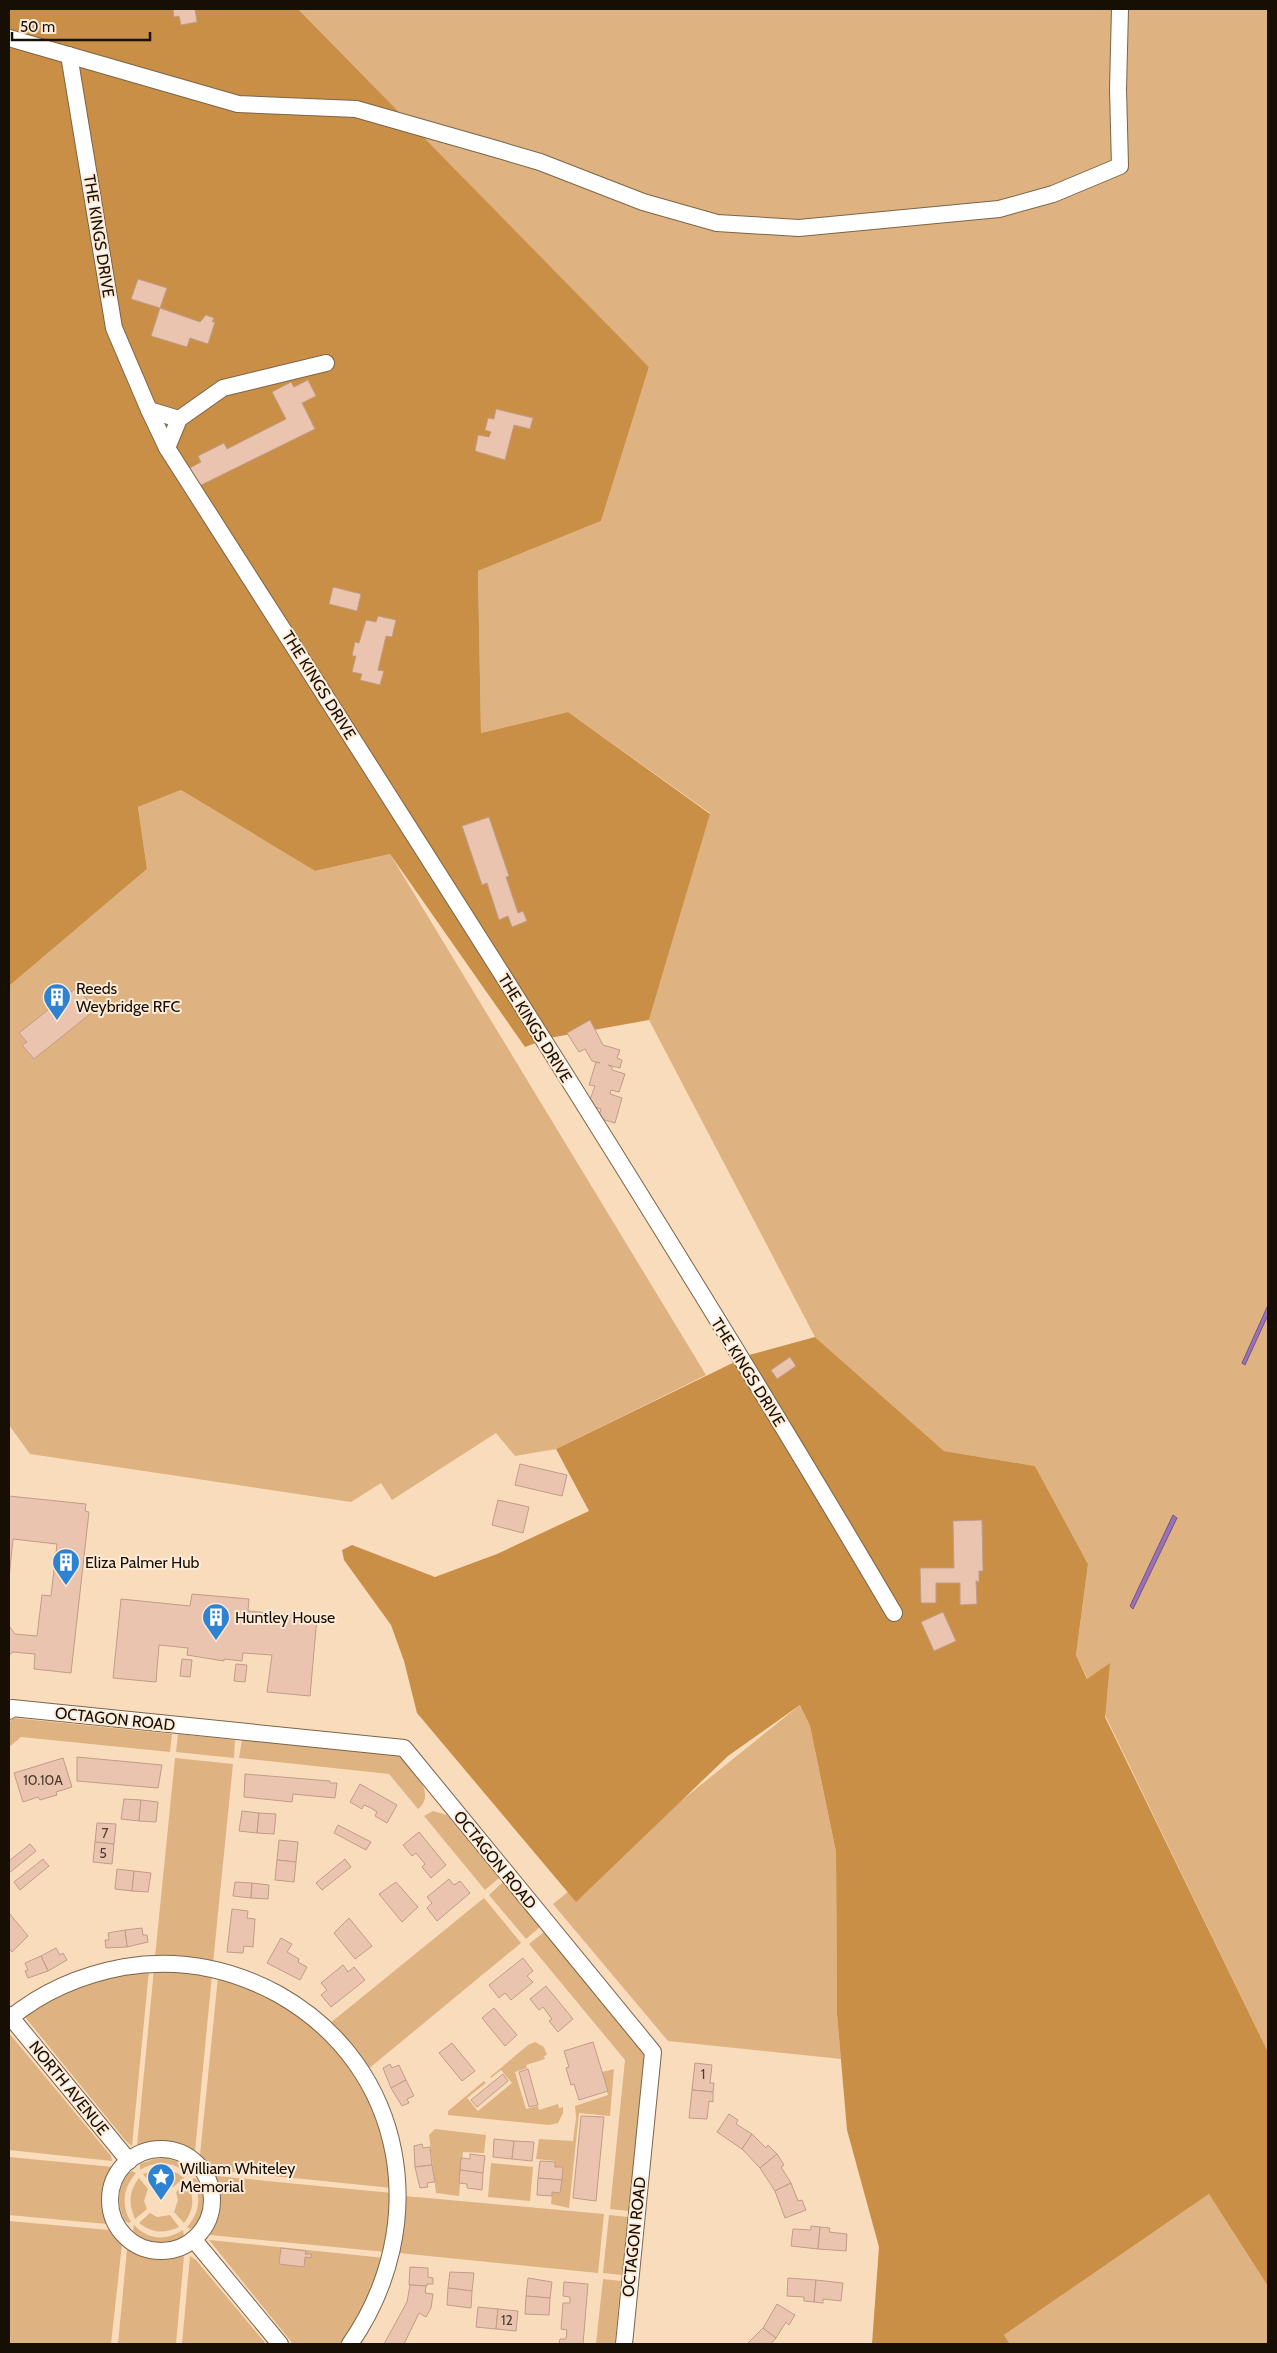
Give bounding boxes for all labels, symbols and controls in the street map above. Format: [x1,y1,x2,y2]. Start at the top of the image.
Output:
scale bar [12,10,150,42]
text: 50 m [20,18,55,36]
street label: THE KINGS DRIVE [80,173,118,299]
street label: THE KINGS DRIVE [278,627,360,743]
street label: THE KINGS DRIVE [494,970,576,1086]
place label: Reeds Weybridge RFC [76,979,181,1016]
building icon: Reeds Weybridge RFC [42,982,72,1021]
street label: THE KINGS DRIVE [707,1314,789,1430]
building icon: Eliza Palmer Hub [51,1547,81,1586]
place label: Eliza Palmer Hub [85,1553,200,1572]
building icon: Huntley House [201,1602,231,1641]
place label: Huntley House [235,1608,335,1627]
street label: OCTAGON ROAD [54,1703,176,1735]
house number: 10.10A [23,1771,63,1789]
street label: OCTAGON ROAD [450,1807,540,1913]
house number: 7 [101,1824,109,1842]
house number: 5 [99,1844,107,1862]
street label: NORTH AVENUE [25,2037,113,2139]
house number: 1 [701,2065,705,2083]
place label: William Whiteley Memorial [180,2159,295,2196]
place icon: William Whiteley Memorial [146,2162,176,2201]
street label: OCTAGON ROAD [618,2176,650,2298]
house number: 12 [501,2311,513,2329]

